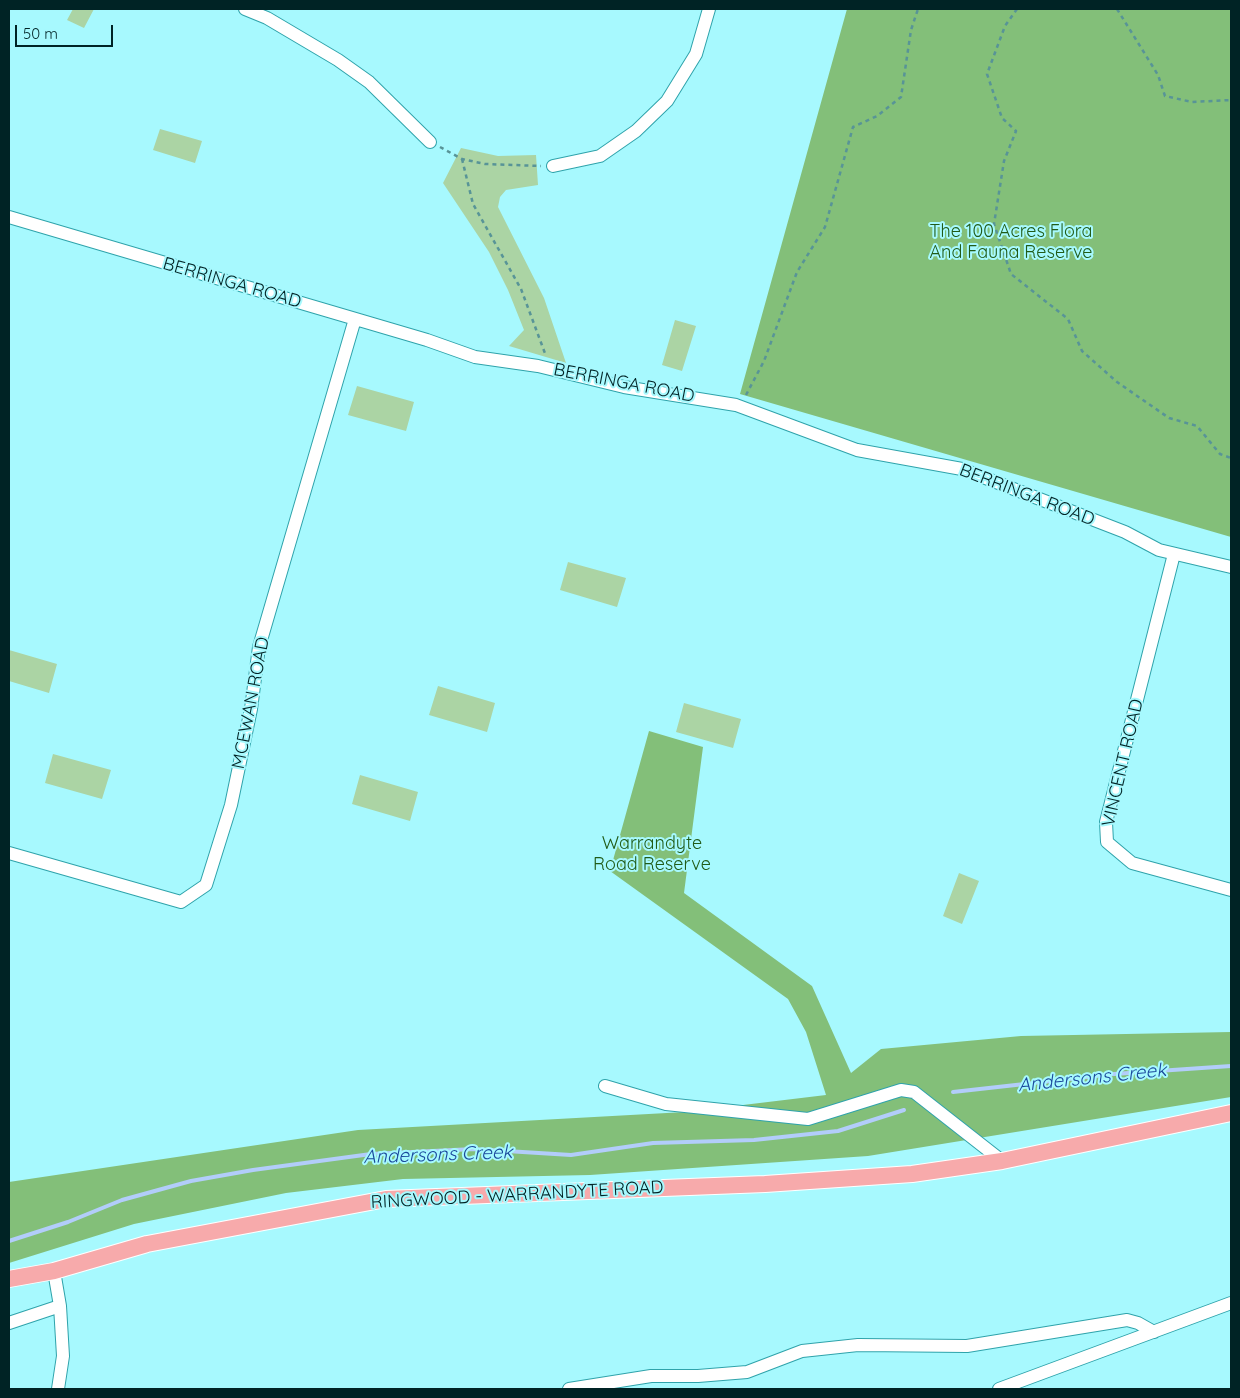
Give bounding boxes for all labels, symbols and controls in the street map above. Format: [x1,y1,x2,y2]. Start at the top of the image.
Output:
scale bar [18,15,115,47]
text: 50 m [23,24,58,43]
park label: The 100 Acres Flora And Fauna Reserve [929,221,1093,264]
street label: BERRINGA ROAD [160,253,304,313]
street label: BERRINGA ROAD [552,359,696,407]
street label: BERRINGA ROAD [956,459,1098,531]
street label: MCEWAN ROAD [228,635,274,771]
street label: VINCENT ROAD [1098,697,1148,829]
park label: Warrandyte Road Reserve [593,833,711,876]
water label: Andersons Creek [1017,1059,1167,1097]
water label: Andersons Creek [363,1141,513,1169]
street label: RINGWOOD - WARRANDYTE ROAD [370,1177,664,1213]

